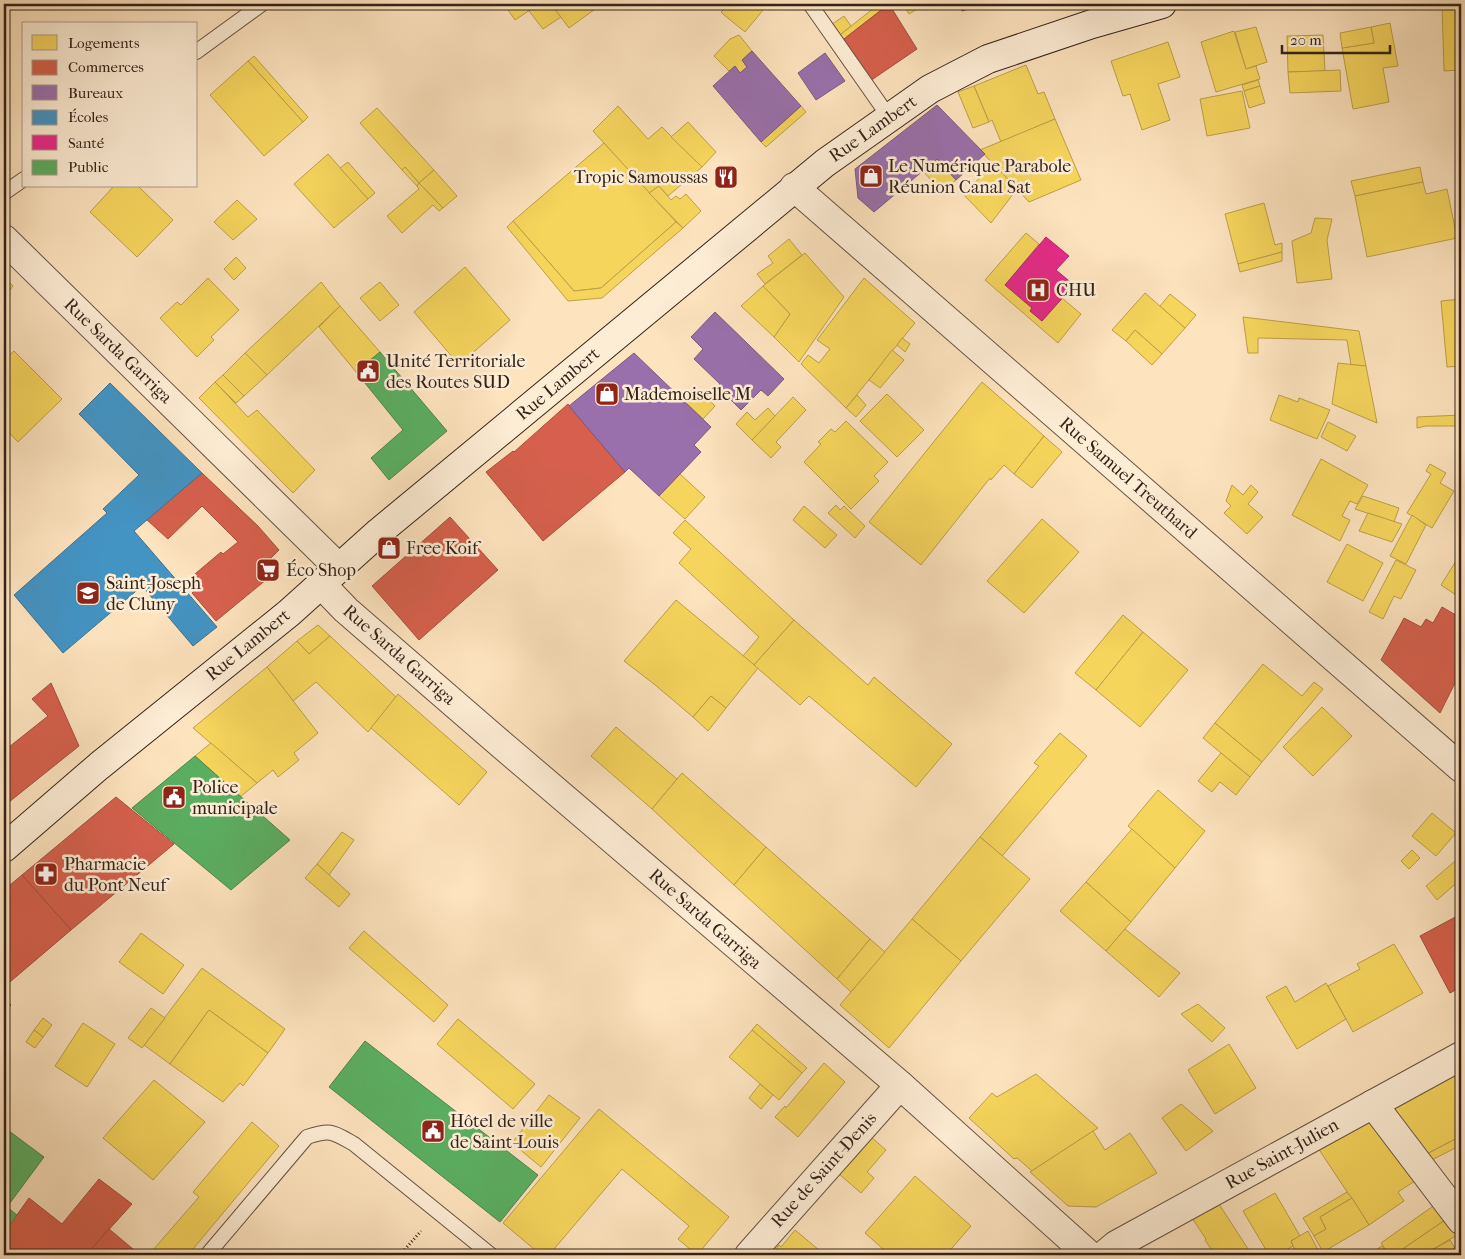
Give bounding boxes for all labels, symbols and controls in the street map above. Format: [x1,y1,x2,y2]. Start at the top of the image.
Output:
legend [22,22,198,188]
scale bar [1282,22,1390,54]
text: 20 m [1290,31,1322,49]
text: Logements [68,34,140,52]
text: Commerces [68,58,144,76]
text: Bureaux [68,84,123,102]
street label: Rue Lambert [825,91,921,167]
text: Écoles [68,108,109,126]
text: Santé [68,134,105,152]
place label: Le Numérique Parabole Réunion Canal Sat [888,156,1071,198]
text: Public [68,158,109,176]
shop icon: Le Numérique Parabole Réunion Canal Sat [858,163,884,189]
restaurant icon: Tropic Samoussas [713,164,739,190]
place label: Tropic Samoussas [574,167,708,188]
hospital icon: CHU [1025,277,1051,303]
place label: CHU [1056,280,1096,301]
street label: Rue Sarda Garriga [60,294,177,408]
street label: Rue Lambert [512,343,604,425]
place label: Unité Territoriale des Routes SUD [386,351,525,393]
public building icon: Unité Territoriale des Routes SUD [355,358,381,384]
shop icon: Mademoiselle M [594,381,620,407]
place label: Mademoiselle M [624,384,751,405]
street label: Rue Samuel Treuthard [1055,413,1201,544]
shop icon: Free Koif [376,535,402,561]
place label: Free Koif [406,538,482,559]
supermarket icon: Éco Shop [255,557,281,583]
place label: Éco Shop [286,559,356,581]
place label: Saint-Joseph de Cluny [106,573,201,615]
school or university icon: Saint-Joseph de Cluny [75,580,101,606]
street label: Rue Sarda Garriga [338,600,460,710]
street label: Rue Lambert [202,604,295,685]
place label: Police municipale [192,777,278,819]
public building icon: Police municipale [161,784,187,810]
place label: Pharmacie du Pont Neuf [64,854,170,896]
pharmacy icon: Pharmacie du Pont Neuf [33,861,59,887]
street label: Rue Sarda Garriga [644,864,766,974]
street label: Rue de Saint-Denis [767,1108,881,1232]
place label: Hôtel de ville de Saint-Louis [450,1111,559,1153]
street label: Rue Saint-Julien [1222,1114,1343,1194]
public building icon: Hôtel de ville de Saint-Louis [420,1118,446,1144]

